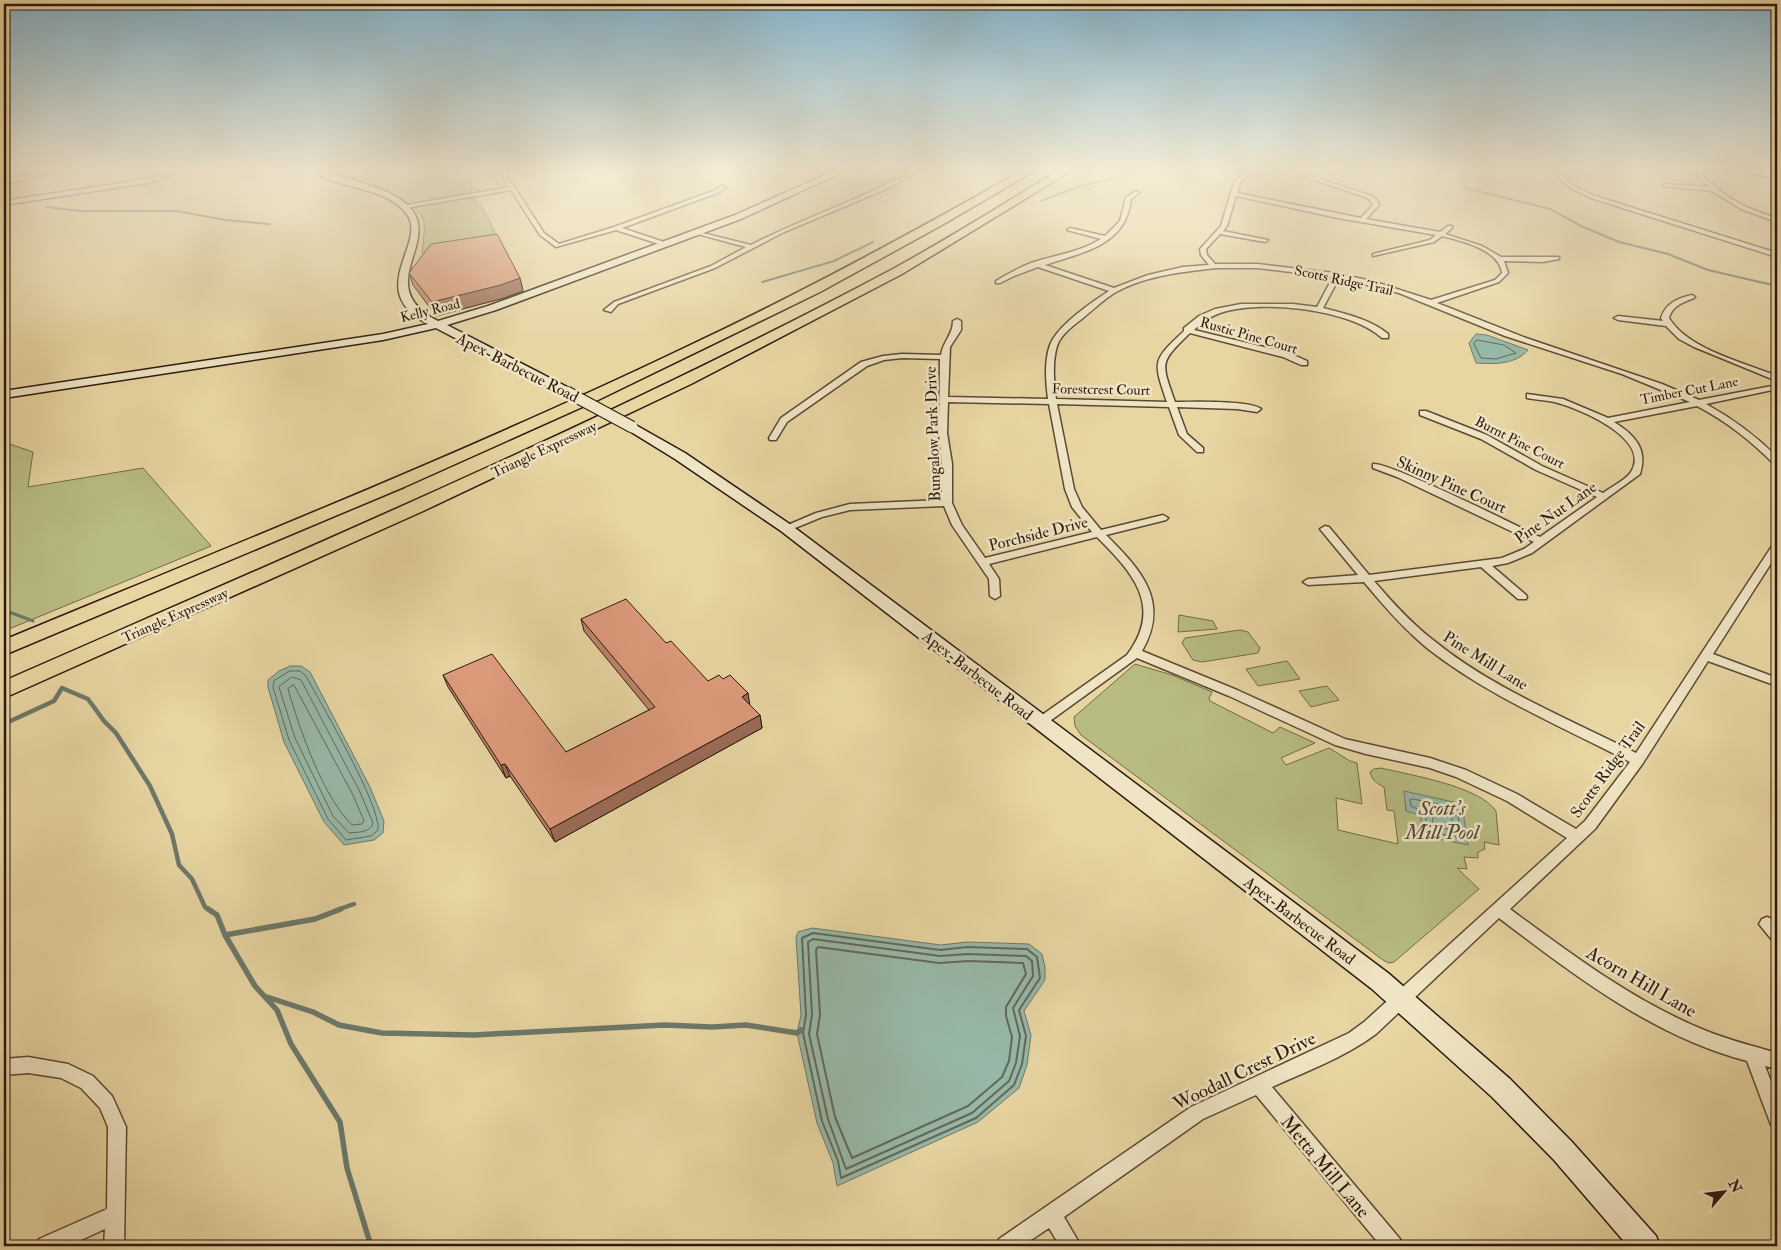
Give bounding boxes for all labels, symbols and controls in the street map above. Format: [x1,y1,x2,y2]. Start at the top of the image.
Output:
street label: Scotts Ridge Trail [1293,262,1395,299]
street label: Kelly Road [398,295,462,327]
street label: Rustic Pine Court [1198,313,1300,358]
street label: Apex-Barbecue Road [452,328,582,408]
street label: Bungalow Park Drive [921,366,945,502]
street label: Timber Cut Lane [1639,373,1740,408]
street label: Forestcrest Court [1052,380,1151,399]
street label: Burnt Pine Court [1472,413,1568,473]
street label: Triangle Expressway [489,417,601,482]
street label: Skinny Pine Court [1394,452,1510,518]
street label: Pine Nut Lane [1511,477,1601,548]
street label: Porchside Drive [987,512,1090,556]
street label: Triangle Expressway [120,584,232,647]
street label: Apex-Barbecue Road [917,626,1037,726]
street label: Pine Mill Lane [1439,627,1532,695]
street label: Scotts Ridge Trail [1566,717,1650,822]
water label: Scott's Mill Pool [1403,795,1481,846]
street label: Apex-Barbecue Road [1238,872,1359,970]
street label: Acorn Hill Lane [1581,940,1701,1023]
street label: Woodall Crest Drive [1168,1026,1320,1116]
street label: Metta Mill Lane [1275,1110,1375,1223]
north arrow [1698,1168,1748,1218]
text: N [1724,1176,1746,1196]

